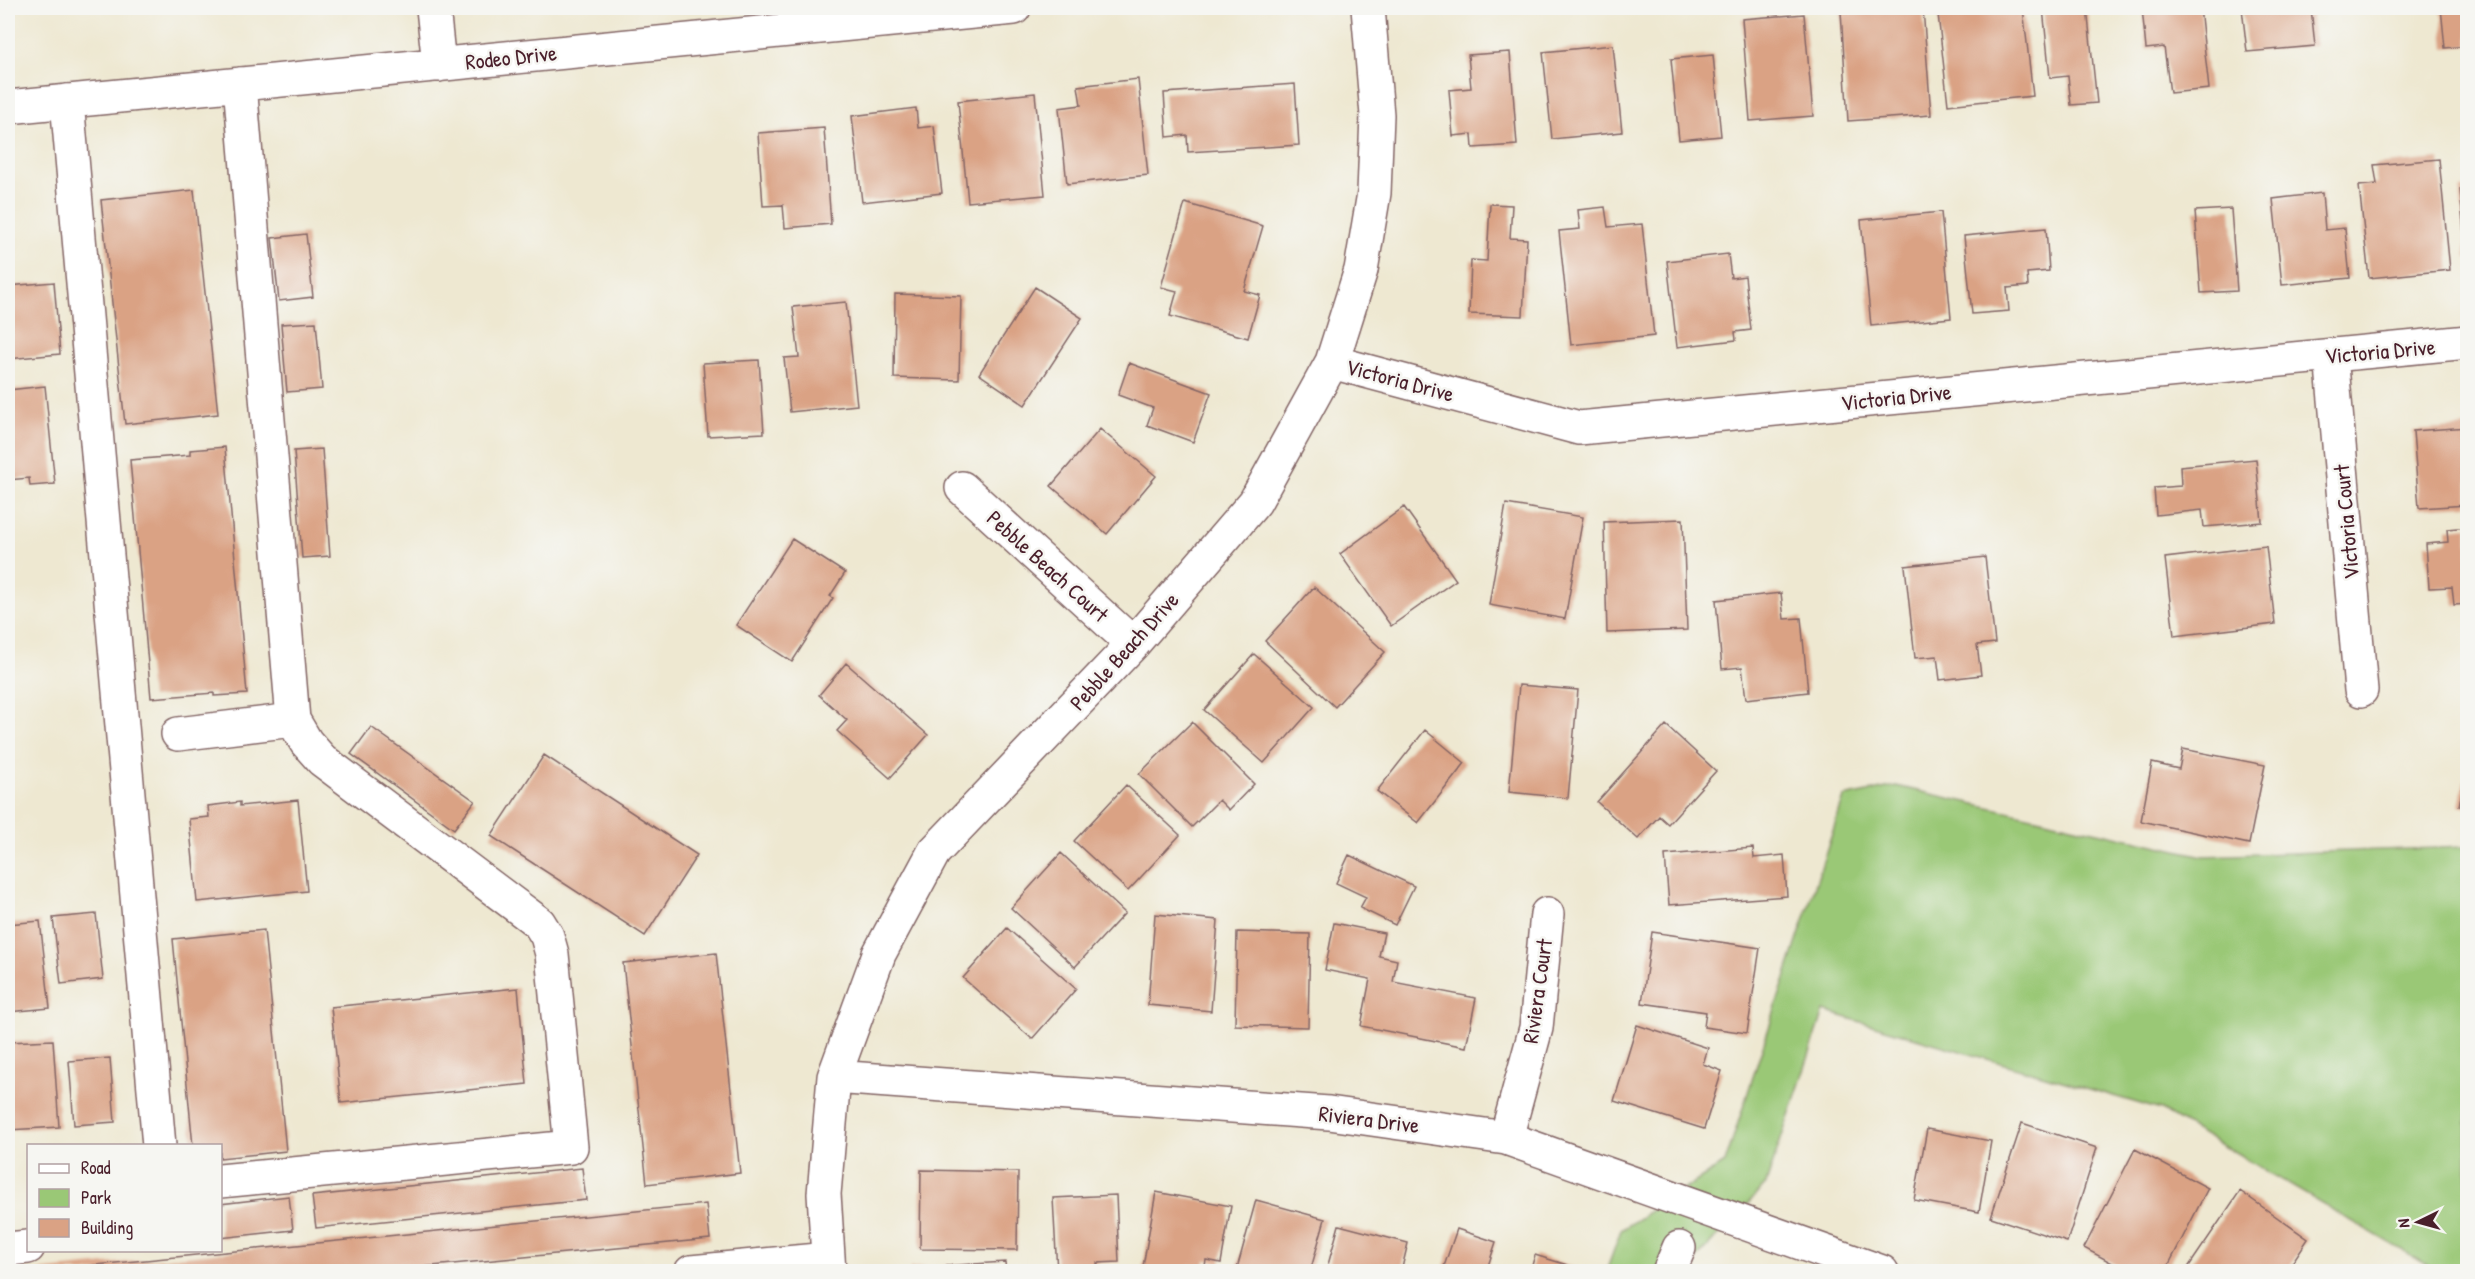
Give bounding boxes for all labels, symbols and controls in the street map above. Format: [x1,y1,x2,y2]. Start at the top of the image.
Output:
street label: Rodeo Drive [464,37,558,77]
street label: Victoria Drive [2324,331,2437,371]
street label: Victoria Drive [1343,351,1458,409]
street label: Victoria Drive [1839,376,1953,418]
street label: Victoria Court [2326,463,2366,581]
street label: Pebble Beach Court [981,503,1116,629]
street label: Pebble Beach Drive [1063,585,1185,717]
street label: Riviera Court [1515,936,1559,1045]
street label: Riviera Drive [1317,1098,1421,1140]
legend [27,1144,222,1252]
text: Road [81,1155,111,1180]
text: Park [81,1185,112,1210]
north arrow [2388,1192,2448,1252]
text: Building [81,1215,133,1240]
text: N [2392,1218,2414,1229]

